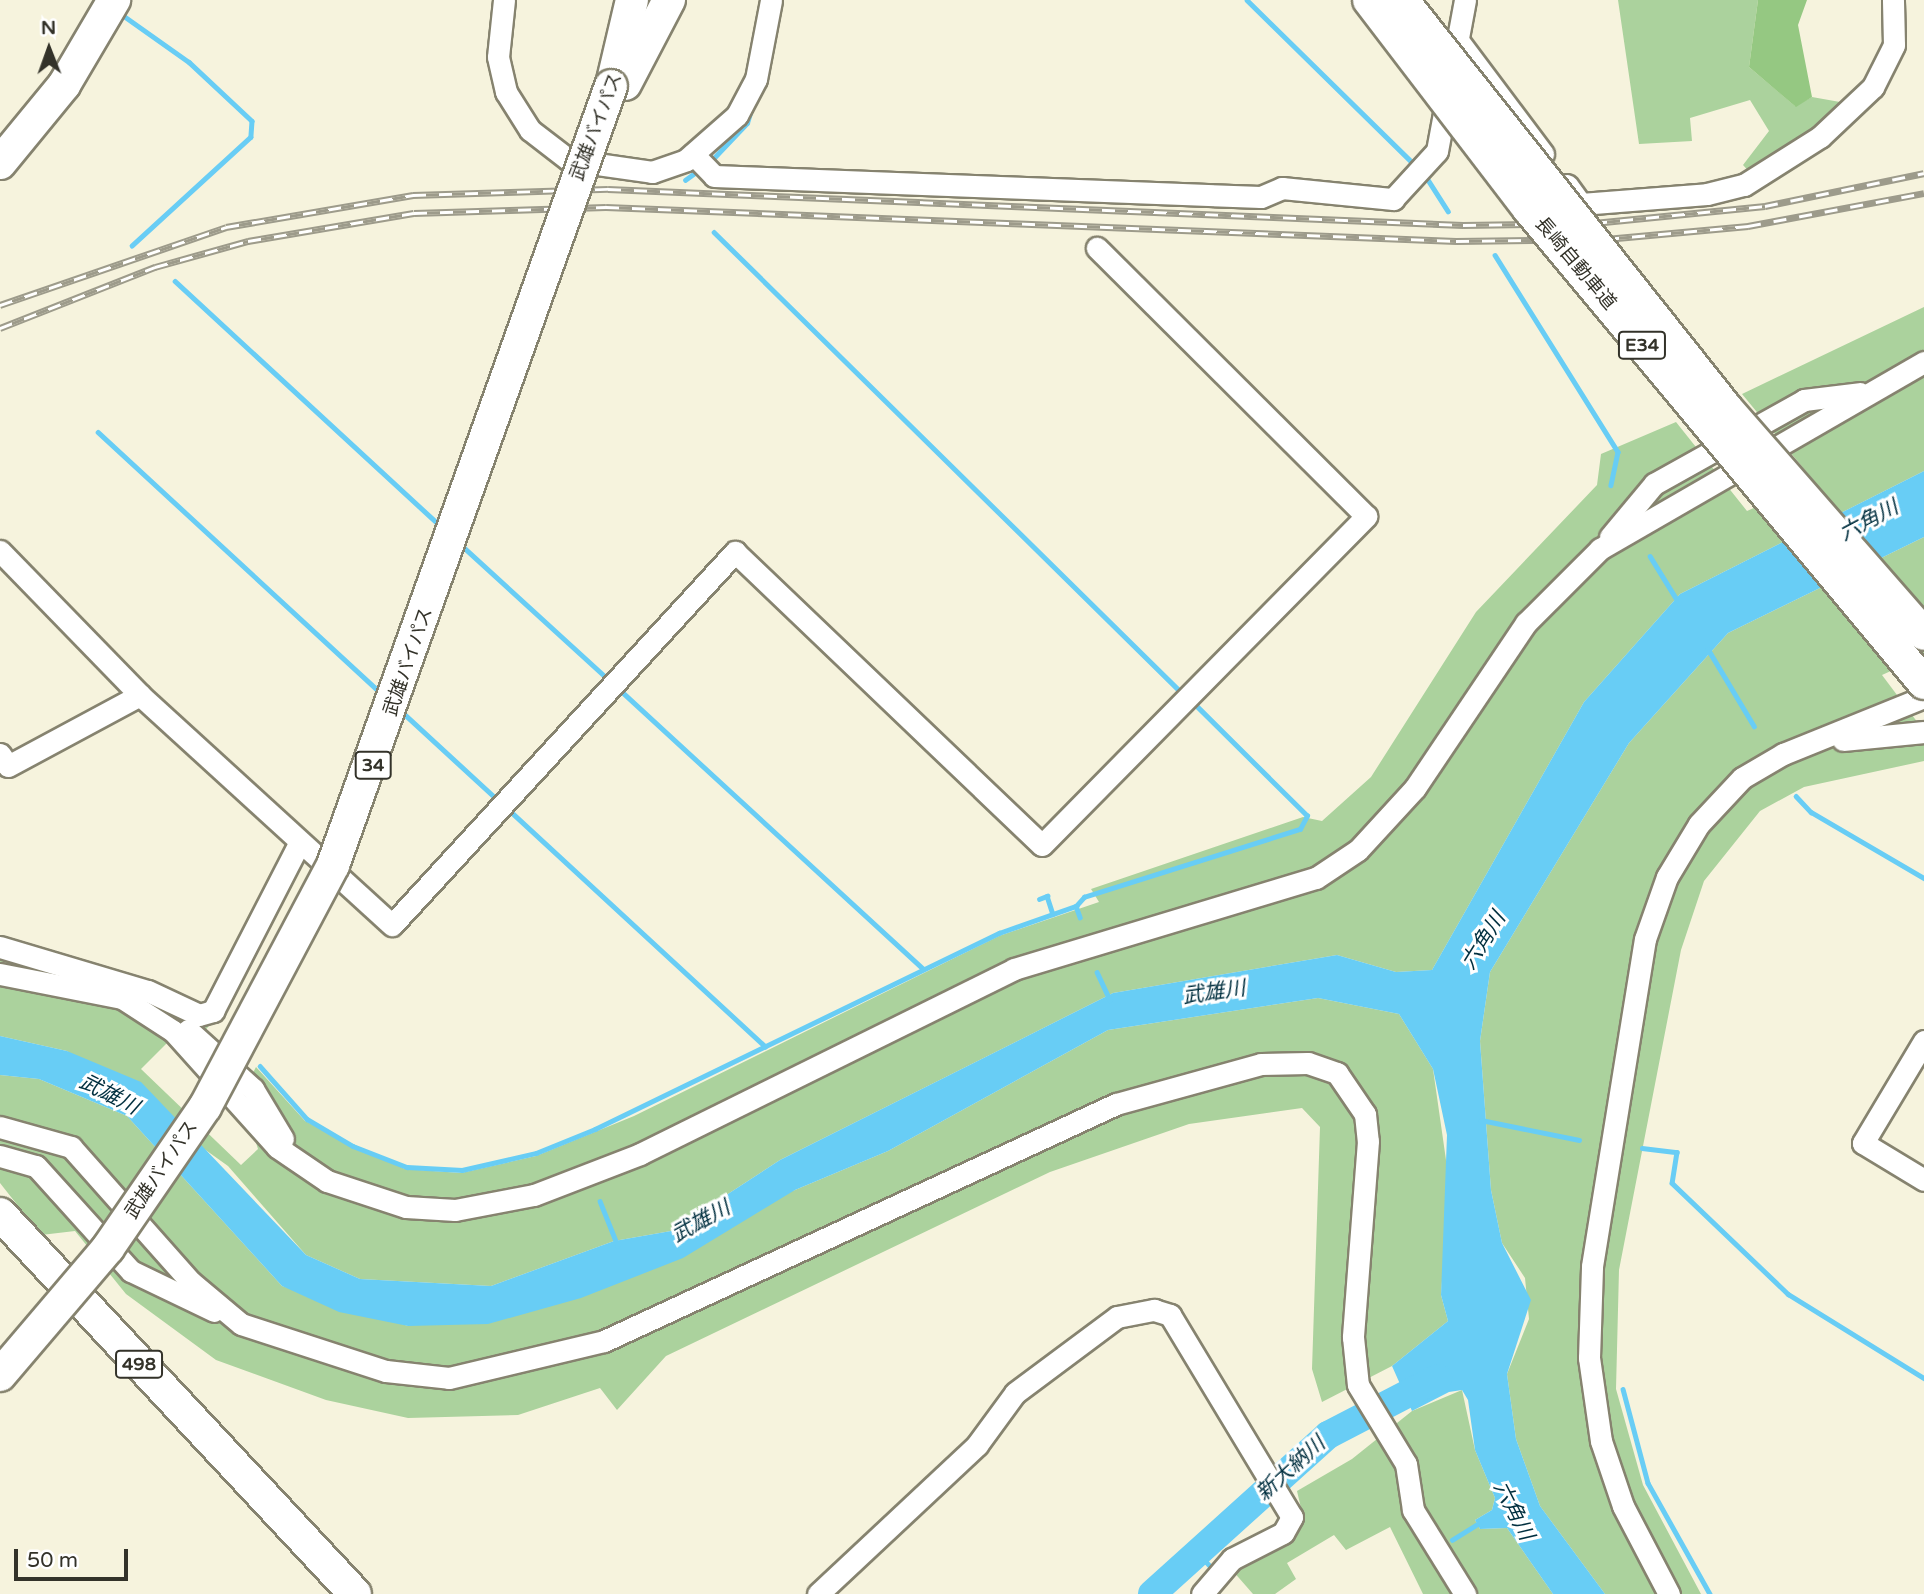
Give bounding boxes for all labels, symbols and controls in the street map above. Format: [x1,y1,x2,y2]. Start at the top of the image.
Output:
north arrow [14,14,84,84]
text: N [41,17,56,39]
street label: 武雄バイパス [566,70,628,184]
street label: 長崎自動車道 [1530,213,1620,315]
road number: E34 [1618,330,1666,360]
water label: 六角川 [1835,495,1903,547]
street label: 武雄バイパス [380,604,438,720]
road number: 34 [354,750,392,780]
water label: 六角川 [1457,908,1511,974]
water label: 武雄川 [1181,976,1247,1010]
water label: 武雄川 [75,1069,143,1121]
street label: 武雄バイパス [121,1116,203,1224]
water label: 武雄川 [667,1196,735,1248]
road number: 498 [114,1350,164,1378]
water label: 新大納川 [1251,1432,1331,1506]
water label: 六角川 [1487,1477,1539,1545]
scale bar [18,1534,131,1578]
text: 50 m [27,1548,78,1573]

